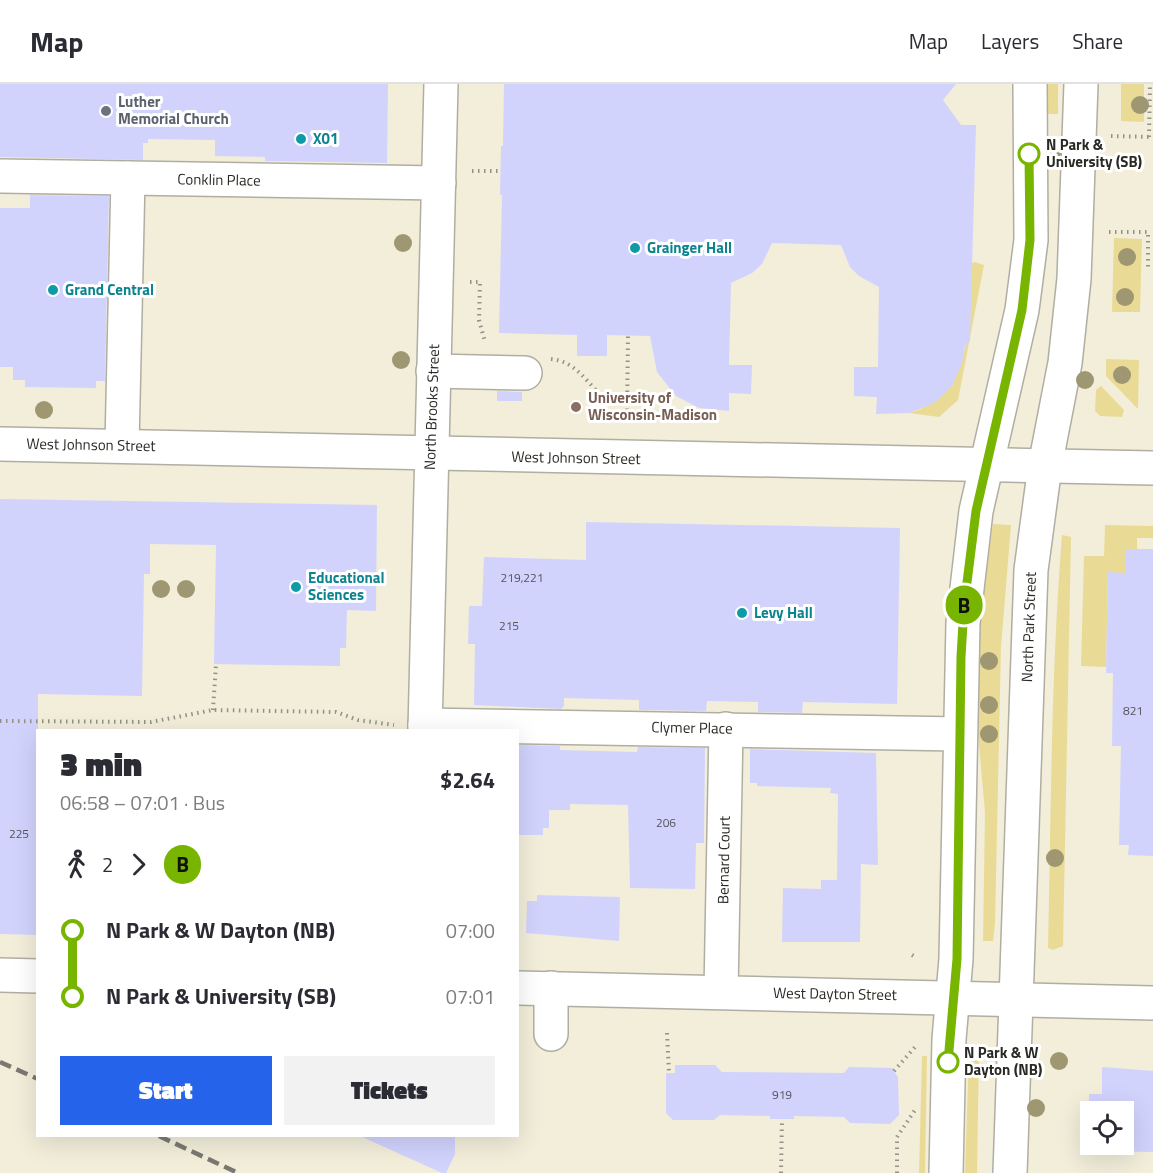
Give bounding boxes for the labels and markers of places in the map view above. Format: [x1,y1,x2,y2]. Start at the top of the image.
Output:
place label: Luther Memorial Church [118,90,229,130]
marker: Luther Memorial Church [99,104,113,118]
place label: X01 [313,127,338,150]
marker: X01 [294,132,308,146]
place label: N Park & University (SB) [1046,133,1143,173]
marker: N Park & University (SB) [1018,143,1040,165]
place label: Grainger Hall [647,236,732,259]
marker: Grainger Hall [628,241,642,255]
place label: Grand Central [65,278,154,301]
marker: Grand Central [46,283,60,297]
place label: University of Wisconsin-Madison [588,386,717,426]
marker: University of Wisconsin-Madison [569,400,583,414]
place label: Educational Sciences [308,566,384,606]
marker: Educational Sciences [289,580,303,594]
place label: Levy Hall [754,601,813,624]
marker: Levy Hall [735,606,749,620]
place label: N Park & W Dayton (NB) [964,1041,1043,1081]
marker: N Park & W Dayton (NB) [937,1051,959,1073]

